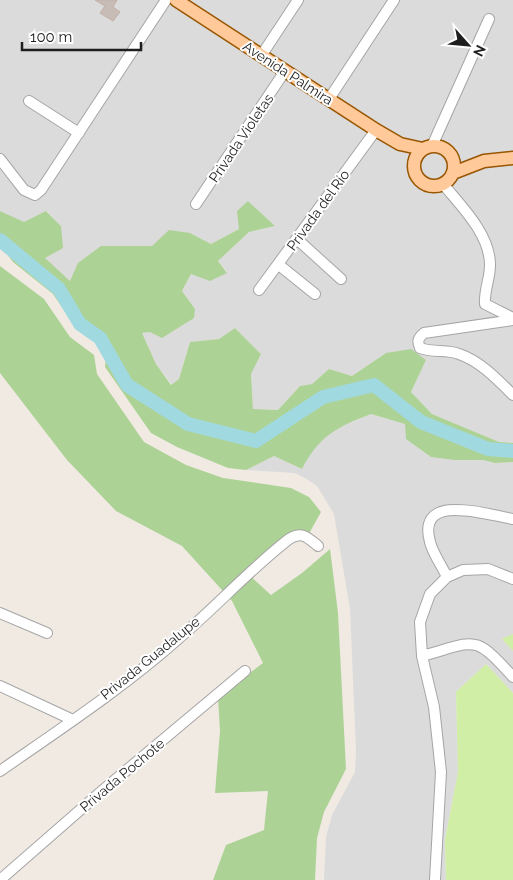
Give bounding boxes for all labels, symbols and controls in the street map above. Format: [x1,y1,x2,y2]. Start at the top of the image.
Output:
scale bar [22,20,141,52]
north arrow [443,20,493,70]
text: 100 m [30,28,72,46]
street label: Avenida Palmira [240,38,336,108]
text: N [470,43,489,59]
street label: Privada Violetas [206,91,277,185]
street label: Privada del Río [283,167,353,253]
street label: Privada Guadalupe [97,613,203,703]
street label: Privada Pochote [77,735,167,815]

